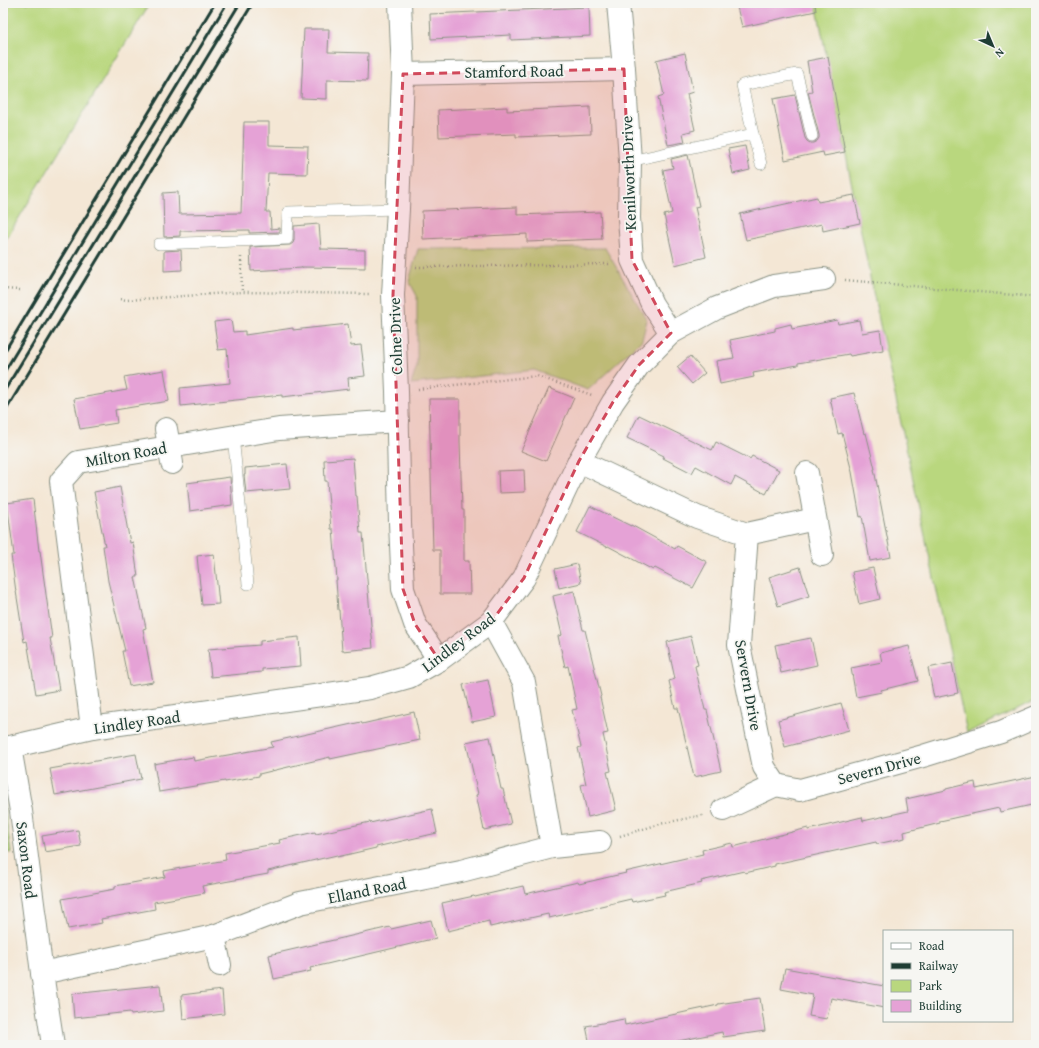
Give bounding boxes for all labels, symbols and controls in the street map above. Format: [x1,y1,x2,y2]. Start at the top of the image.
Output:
north arrow [973,26,1013,66]
text: N [991,45,1008,62]
street label: Stamford Road [464,58,564,84]
street label: Kenilworth Drive [614,115,642,231]
street label: Colne Drive [382,297,408,375]
street label: Milton Road [84,435,169,473]
street label: Lindley Road [416,606,500,678]
street label: Servern Drive [729,638,769,732]
street label: Lindley Road [92,704,182,740]
street label: Severn Drive [835,745,923,791]
street label: Saxon Road [10,820,44,900]
street label: Elland Road [326,871,409,909]
legend [883,930,1013,1022]
text: Road [919,937,945,954]
text: Railway [919,957,958,974]
text: Park [919,977,943,994]
text: Building [919,997,962,1014]

